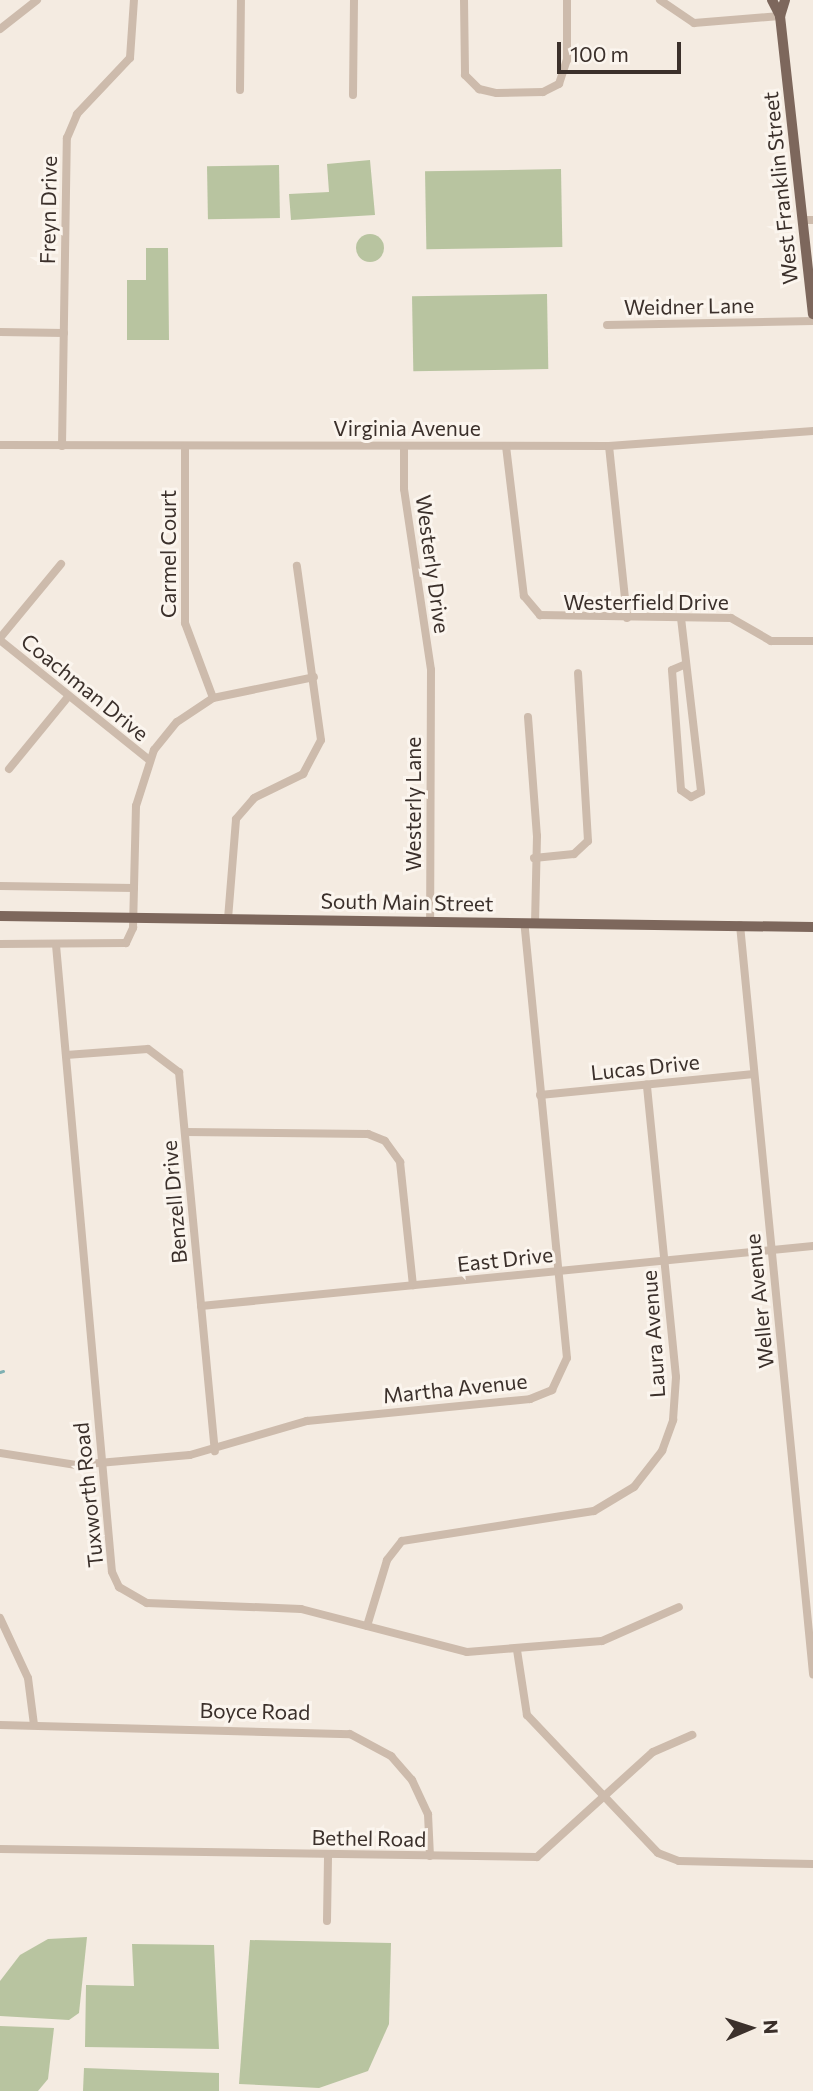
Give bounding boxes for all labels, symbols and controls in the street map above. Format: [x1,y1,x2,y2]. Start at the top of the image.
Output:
scale bar [561,28,685,72]
text: 100 m [570,41,629,66]
street label: West Franklin Street [757,90,803,286]
street label: Freyn Drive [34,156,62,264]
street label: Weidner Lane [624,292,754,320]
street label: Virginia Avenue [333,415,481,441]
street label: Carmel Court [155,490,181,618]
street label: Westerly Drive [411,493,455,635]
street label: Westerfield Drive [563,589,729,615]
street label: Coachman Drive [16,628,154,746]
street label: Westerly Lane [400,737,426,871]
street label: South Main Street [320,888,494,916]
street label: Lucas Drive [589,1049,701,1085]
street label: Benzell Drive [156,1139,192,1265]
street label: Weller Avenue [739,1232,779,1370]
street label: East Drive [456,1241,554,1277]
street label: Laura Avenue [636,1269,670,1399]
street label: Martha Avenue [382,1368,528,1408]
street label: Tuxworth Road [68,1421,108,1569]
street label: Boyce Road [199,1697,311,1725]
street label: Bethel Road [311,1824,427,1852]
north arrow [715,1993,785,2063]
text: N [760,2019,783,2035]

